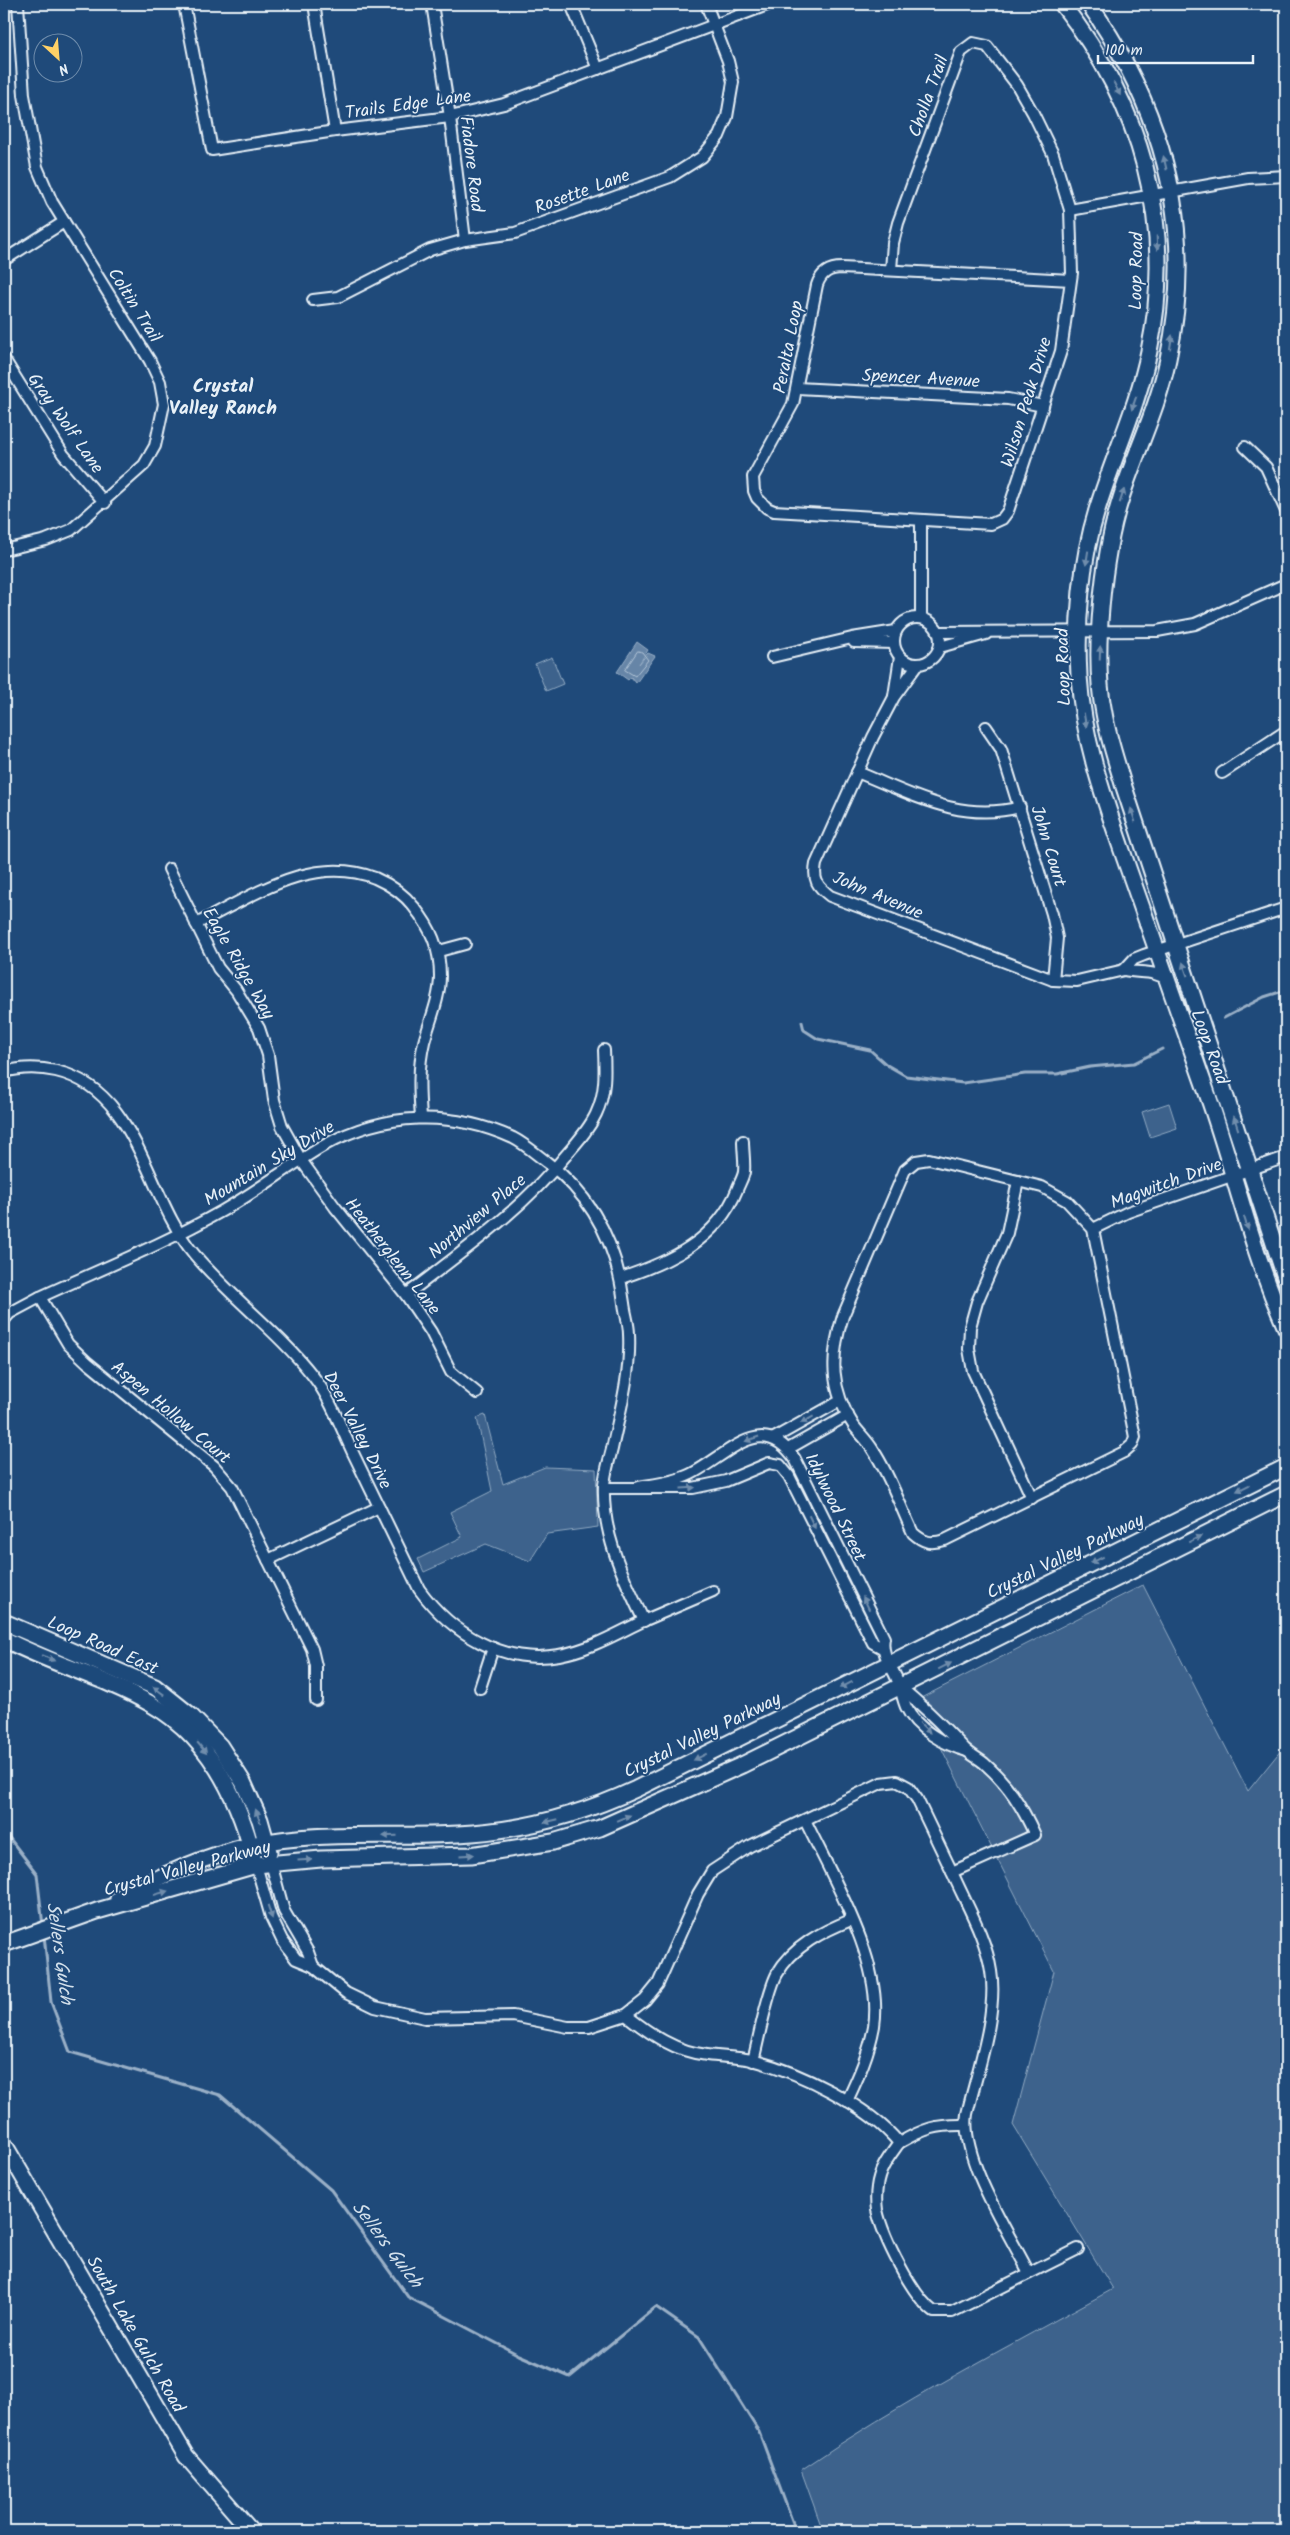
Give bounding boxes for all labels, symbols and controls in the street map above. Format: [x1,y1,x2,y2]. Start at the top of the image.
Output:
north arrow [32,32,82,82]
scale bar [1098,32,1252,64]
text: 100 m [1105,39,1143,63]
street label: Cholla Trail [901,51,958,142]
text: N [54,57,72,81]
street label: Trails Edge Lane [343,82,473,129]
one-way arrow [1113,82,1121,96]
street label: Fiadore Road [450,114,491,215]
one-way arrow [1161,156,1169,171]
street label: Rosette Lane [531,162,634,223]
street label: Loop Road [1122,231,1153,310]
one-way arrow [1153,236,1161,252]
street label: Coltin Trail [99,262,169,350]
street label: Peralta Loop [766,298,813,396]
one-way arrow [1167,333,1175,349]
street label: Wilson Peak Drive [994,334,1061,471]
street label: Spencer Avenue [861,362,981,397]
street label: Gray Wolf Lane [19,367,110,480]
district label: Crystal Valley Ranch [169,372,277,424]
one-way arrow [1130,396,1138,411]
one-way arrow [1118,488,1126,503]
one-way arrow [1083,551,1091,567]
street label: Loop Road [1049,626,1080,706]
one-way arrow [1096,645,1104,661]
one-way arrow [1081,712,1089,728]
street label: John Court [1021,802,1074,892]
one-way arrow [1129,807,1137,822]
street label: John Avenue [828,864,927,928]
street label: Eagle Ridge Way [194,902,282,1026]
one-way arrow [1180,961,1188,976]
street label: Loop Road [1182,1006,1236,1090]
street label: Mountain Sky Drive [199,1114,341,1215]
one-way arrow [1232,1115,1240,1130]
street label: Magwitch Drive [1107,1151,1226,1218]
street label: Northview Place [422,1167,534,1267]
street label: Heatherglenn Lane [336,1192,447,1322]
one-way arrow [1243,1215,1251,1230]
street label: Aspen Hollow Court [104,1354,237,1473]
street label: Deer Valley Drive [314,1367,399,1495]
one-way arrow [800,1416,814,1424]
one-way arrow [744,1436,759,1444]
street label: Idylwood Street [796,1448,874,1568]
one-way arrow [680,1484,696,1492]
one-way arrow [1235,1484,1250,1492]
street label: Crystal Valley Parkway [982,1506,1150,1608]
one-way arrow [808,1515,816,1529]
one-way arrow [1188,1535,1202,1543]
one-way arrow [1090,1557,1104,1565]
one-way arrow [862,1596,870,1611]
street label: Loop Road East [42,1609,164,1684]
one-way arrow [41,1655,55,1663]
one-way arrow [938,1662,952,1670]
one-way arrow [839,1681,853,1689]
street label: Crystal Valley Parkway [619,1685,787,1787]
one-way arrow [152,1686,166,1696]
one-way arrow [919,1722,931,1734]
one-way arrow [196,1742,207,1754]
one-way arrow [693,1754,707,1762]
one-way arrow [254,1808,262,1823]
one-way arrow [617,1813,631,1821]
one-way arrow [544,1817,559,1825]
one-way arrow [382,1832,398,1840]
street label: Crystal Valley Parkway [101,1833,275,1906]
one-way arrow [459,1851,475,1859]
one-way arrow [297,1855,313,1863]
one-way arrow [154,1889,169,1897]
water label: Sellers Gulch [37,1900,81,2008]
one-way arrow [266,1905,274,1920]
water label: Sellers Gulch [344,2195,430,2297]
street label: South Lake Gulch Road [78,2251,192,2420]

